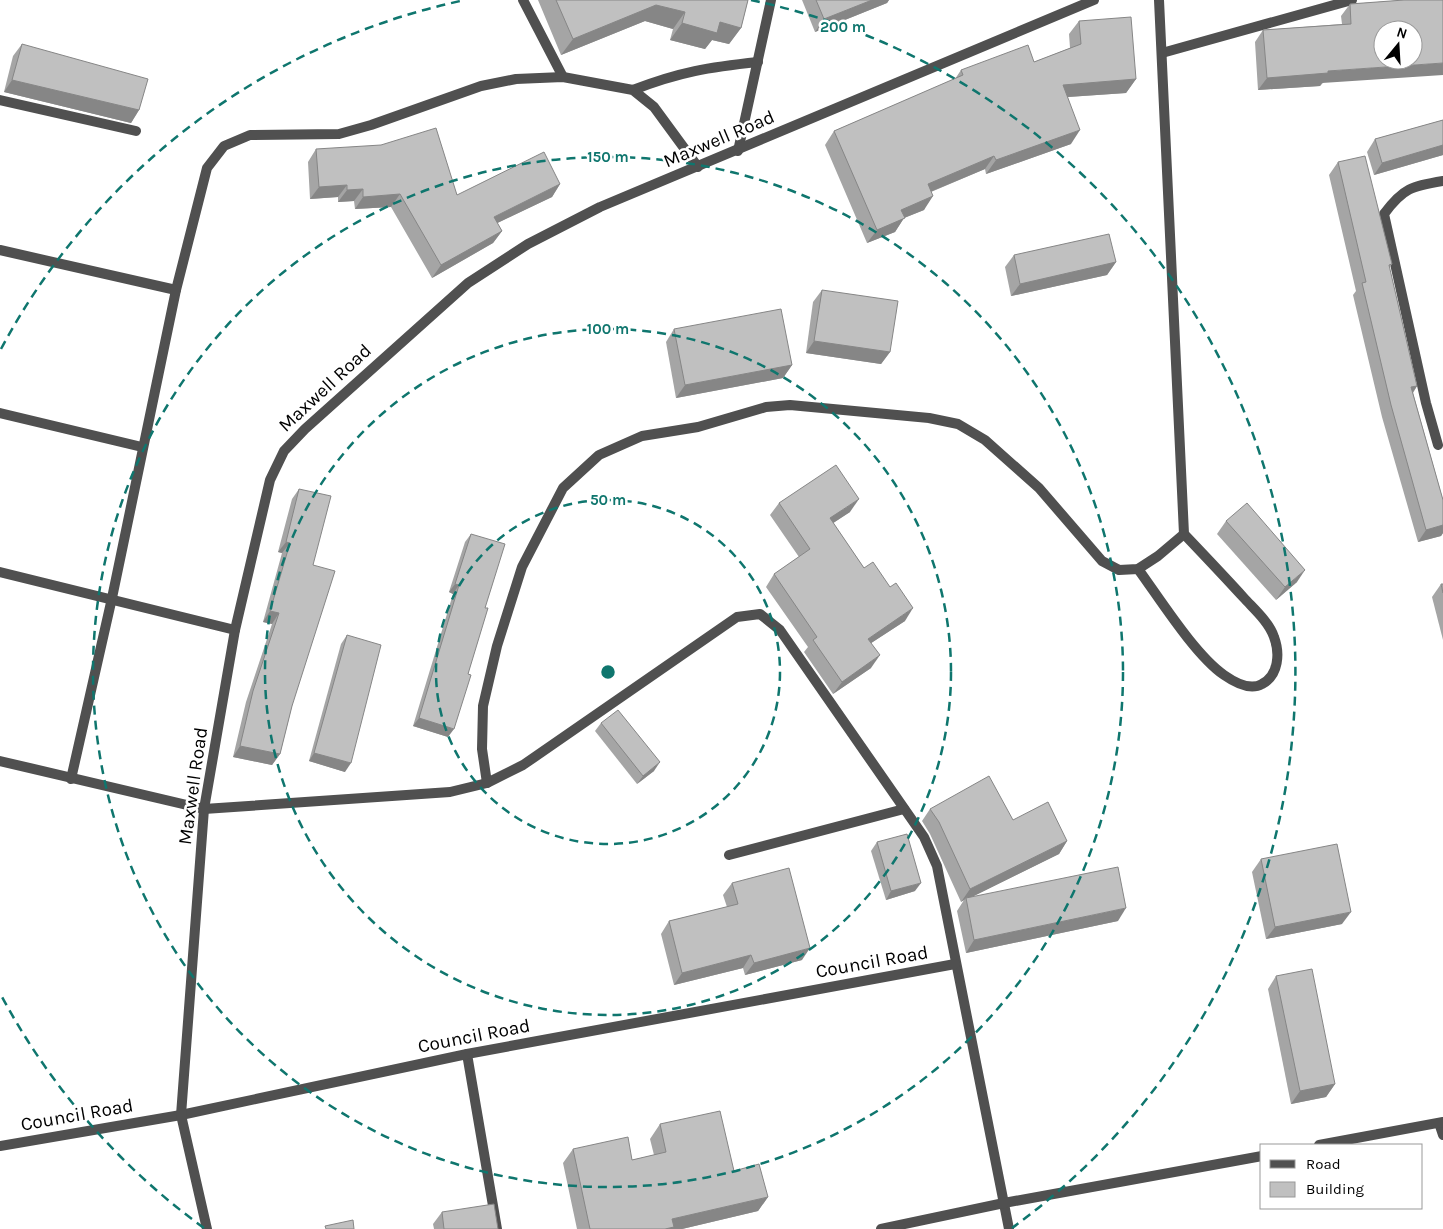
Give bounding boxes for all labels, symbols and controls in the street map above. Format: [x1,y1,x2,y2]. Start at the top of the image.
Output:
text: 200 m [820,18,866,36]
north arrow [1373,20,1423,70]
text: N [1394,23,1409,43]
street label: Maxwell Road [660,106,778,172]
text: 150 m [587,148,629,166]
text: 100 m [587,320,629,338]
street label: Maxwell Road [274,339,376,437]
text: 50 m [590,491,626,509]
centre of rings [599,663,617,681]
street label: Maxwell Road [174,726,212,846]
street label: Council Road [814,941,930,983]
street label: Council Road [416,1014,532,1058]
street label: Council Road [19,1094,135,1136]
legend [1260,1144,1423,1209]
text: Road [1306,1155,1341,1173]
text: Building [1306,1180,1364,1198]

